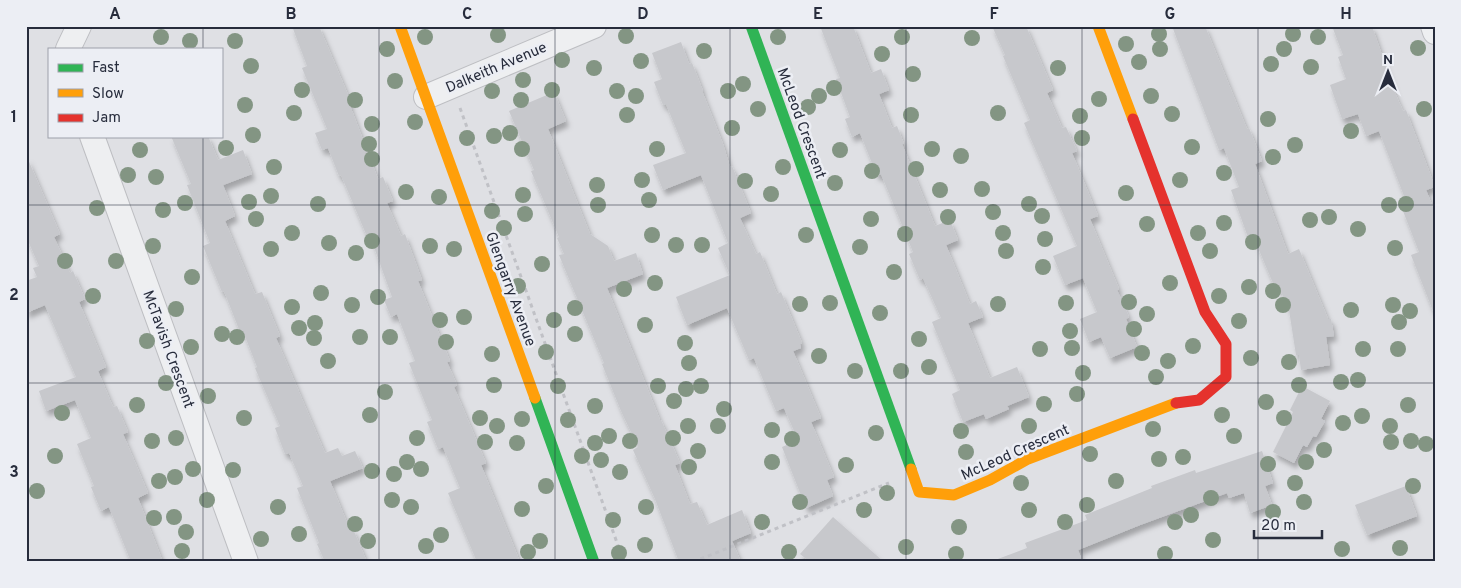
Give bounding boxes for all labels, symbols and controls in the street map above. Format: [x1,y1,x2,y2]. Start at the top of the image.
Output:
text: A [109,5,121,25]
text: B [285,5,297,25]
text: C [462,5,472,25]
text: D [637,5,649,25]
text: E [813,5,823,25]
text: F [989,5,999,25]
text: G [1165,5,1175,25]
text: H [1340,5,1352,25]
street label: Dalkeith Avenue [443,39,550,98]
legend [48,48,222,138]
north arrow [1364,48,1414,98]
text: N [1383,52,1393,69]
text: Fast [92,59,120,78]
street label: McLeod Crescent [772,65,829,182]
text: Slow [92,85,124,104]
text: 1 [11,108,17,128]
text: Jam [92,109,121,128]
street label: Glengarry Avenue [480,230,539,349]
text: 2 [9,286,19,306]
street label: McTavish Crescent [137,288,198,411]
street label: McLeod Crescent [958,421,1073,486]
text: 3 [9,463,19,483]
scale bar [1254,508,1321,540]
text: 20 m [1261,517,1296,536]

